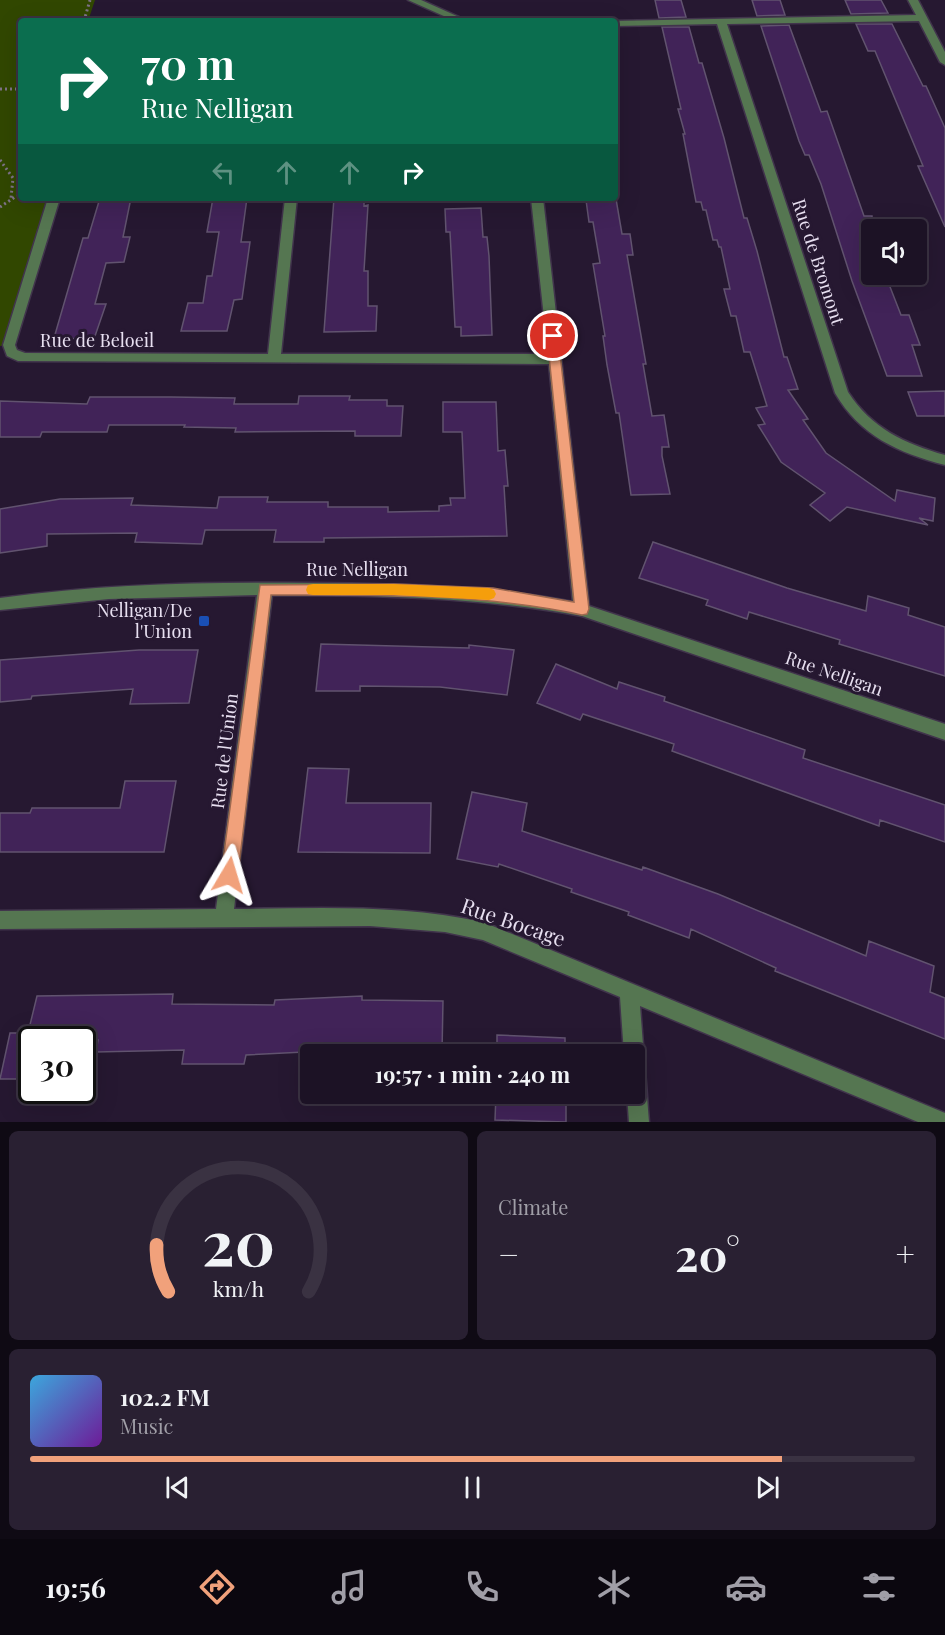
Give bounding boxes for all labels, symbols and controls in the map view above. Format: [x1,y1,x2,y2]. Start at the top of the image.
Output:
text: 70 m [141,35,235,91]
icon: right [42,42,120,120]
text: Rue Nelligan [141,89,294,125]
icon: left [207,156,240,189]
icon: ahead [270,156,303,189]
icon: ahead [333,156,366,189]
icon: right [396,156,429,189]
street label: Rue de Bromont [787,196,851,328]
map controls [861,219,927,285]
button: sound [861,219,927,285]
pin [527,310,578,361]
icon: arrive [536,319,569,352]
street label: Rue de Beloeil [40,328,154,352]
street label: Rue Nelligan [306,557,408,581]
place label: Nelligan/De l'Union [97,598,192,643]
marker: Nelligan/De l'Union [197,614,211,628]
street label: Rue Nelligan [782,645,887,701]
street label: Rue de l'Union [205,691,243,810]
position arrow [197,843,261,907]
street label: Rue Bocage [458,890,569,952]
speed limit sign: 30 [18,1026,96,1104]
text: 19:57 · 1 min · 240 m [375,1059,570,1089]
text: Climate [498,1193,568,1220]
text: 20 [202,1198,275,1282]
text: 20° [675,1223,740,1283]
text: − [498,1231,519,1275]
text: + [896,1231,915,1275]
text: km/h [213,1275,265,1303]
text: 102.2 FM [120,1382,210,1412]
text: Music [120,1412,173,1439]
icon: previous [161,1471,194,1504]
icon: pause [456,1471,489,1504]
icon: next [751,1471,784,1504]
icon: directions [196,1566,238,1608]
icon: music [328,1566,370,1608]
icon: phone [461,1566,503,1608]
icon: climate [593,1566,635,1608]
icon: car [725,1566,767,1608]
icon: filters [858,1566,900,1608]
text: 19:56 [45,1569,106,1605]

